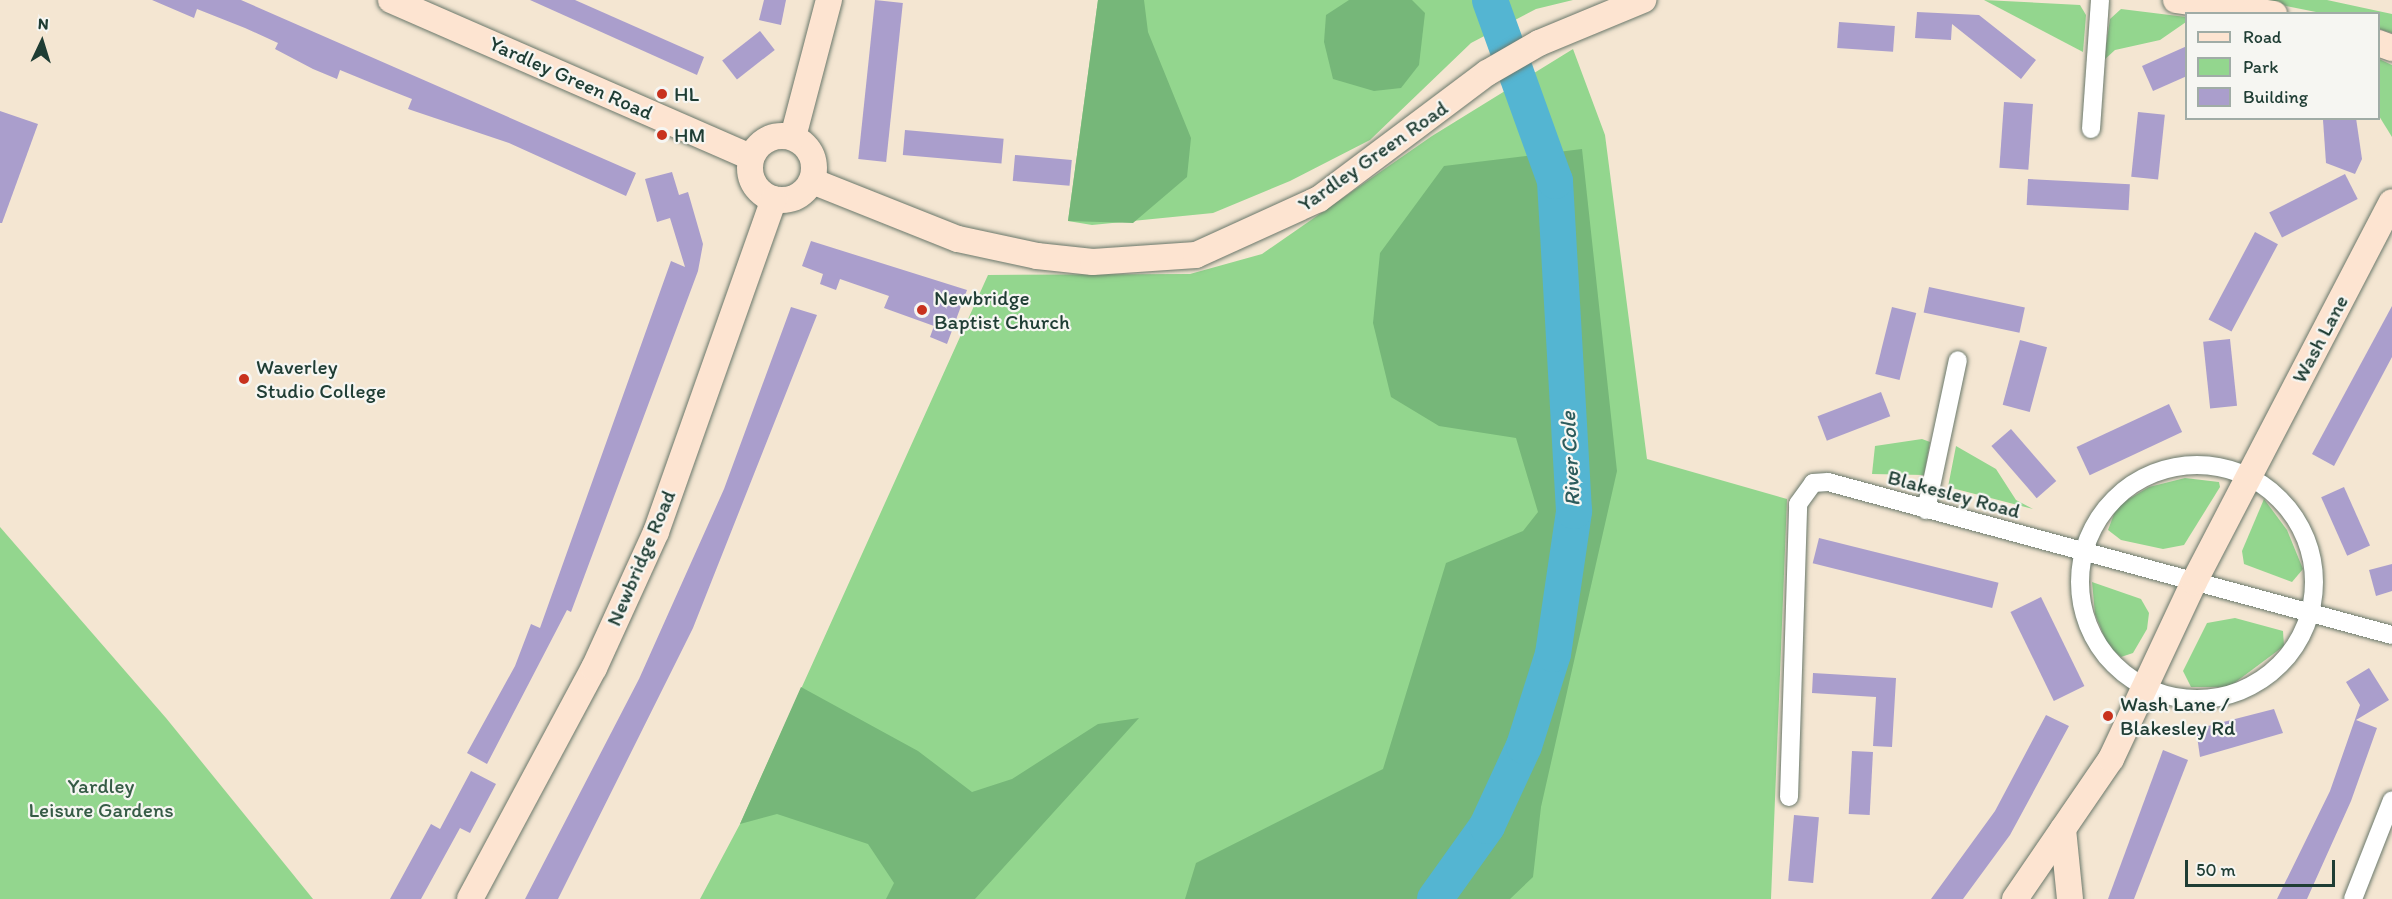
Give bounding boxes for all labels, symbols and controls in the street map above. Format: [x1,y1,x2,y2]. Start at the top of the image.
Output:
north arrow [12,12,72,72]
legend [2185,12,2380,120]
text: N [37,14,49,33]
text: Road [2243,26,2282,48]
street label: Yardley Green Road [486,31,656,125]
text: Park [2243,56,2278,78]
place label: HL [674,81,699,107]
text: Building [2243,86,2308,108]
marker: HL [655,87,669,101]
street label: Yardley Green Road [1294,95,1452,217]
place label: HM [674,122,705,148]
marker: HM [655,128,669,142]
place label: Newbridge Baptist Church [934,285,1070,335]
street label: Wash Lane [2286,291,2354,387]
marker: Newbridge Baptist Church [915,303,929,317]
place label: Waverley Studio College [256,354,386,404]
marker: Waverley Studio College [237,372,251,386]
water label: River Cole [1554,411,1586,507]
street label: Blakesley Road [1885,464,2023,524]
street label: Newbridge Road [601,486,681,630]
place label: Wash Lane / Blakesley Rd [2120,691,2235,741]
marker: Wash Lane / Blakesley Rd [2101,709,2115,723]
park label: Yardley Leisure Gardens [28,773,174,823]
scale bar [2188,848,2338,886]
text: 50 m [2196,859,2236,881]

